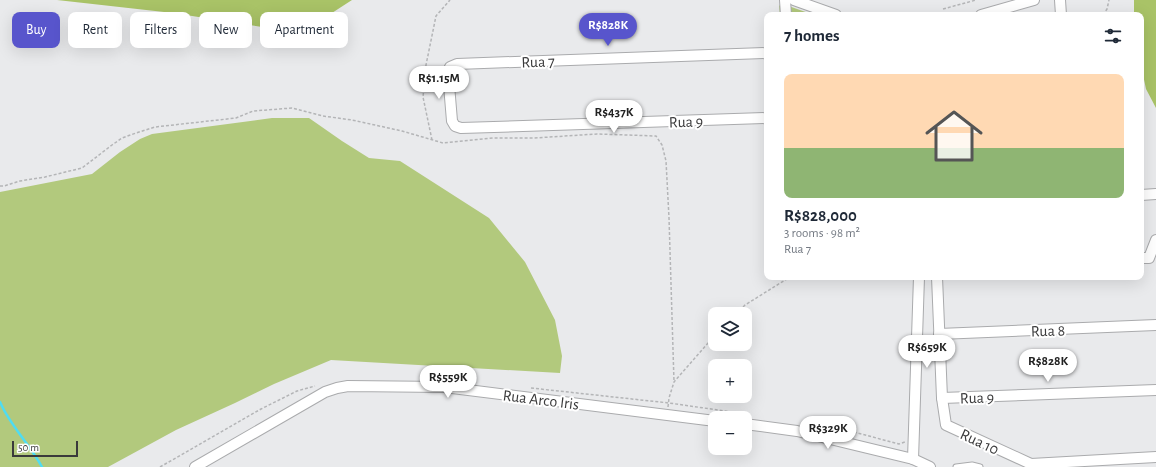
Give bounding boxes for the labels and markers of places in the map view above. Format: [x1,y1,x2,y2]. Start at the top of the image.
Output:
pin: R$828K [575,13,641,47]
pin: R$1.15M [402,66,476,100]
pin: R$437K [581,100,647,134]
pin: R$659K [894,335,960,369]
pin: R$828K [1015,349,1081,383]
pin: R$559K [415,365,481,399]
pin: R$329K [795,416,861,450]

